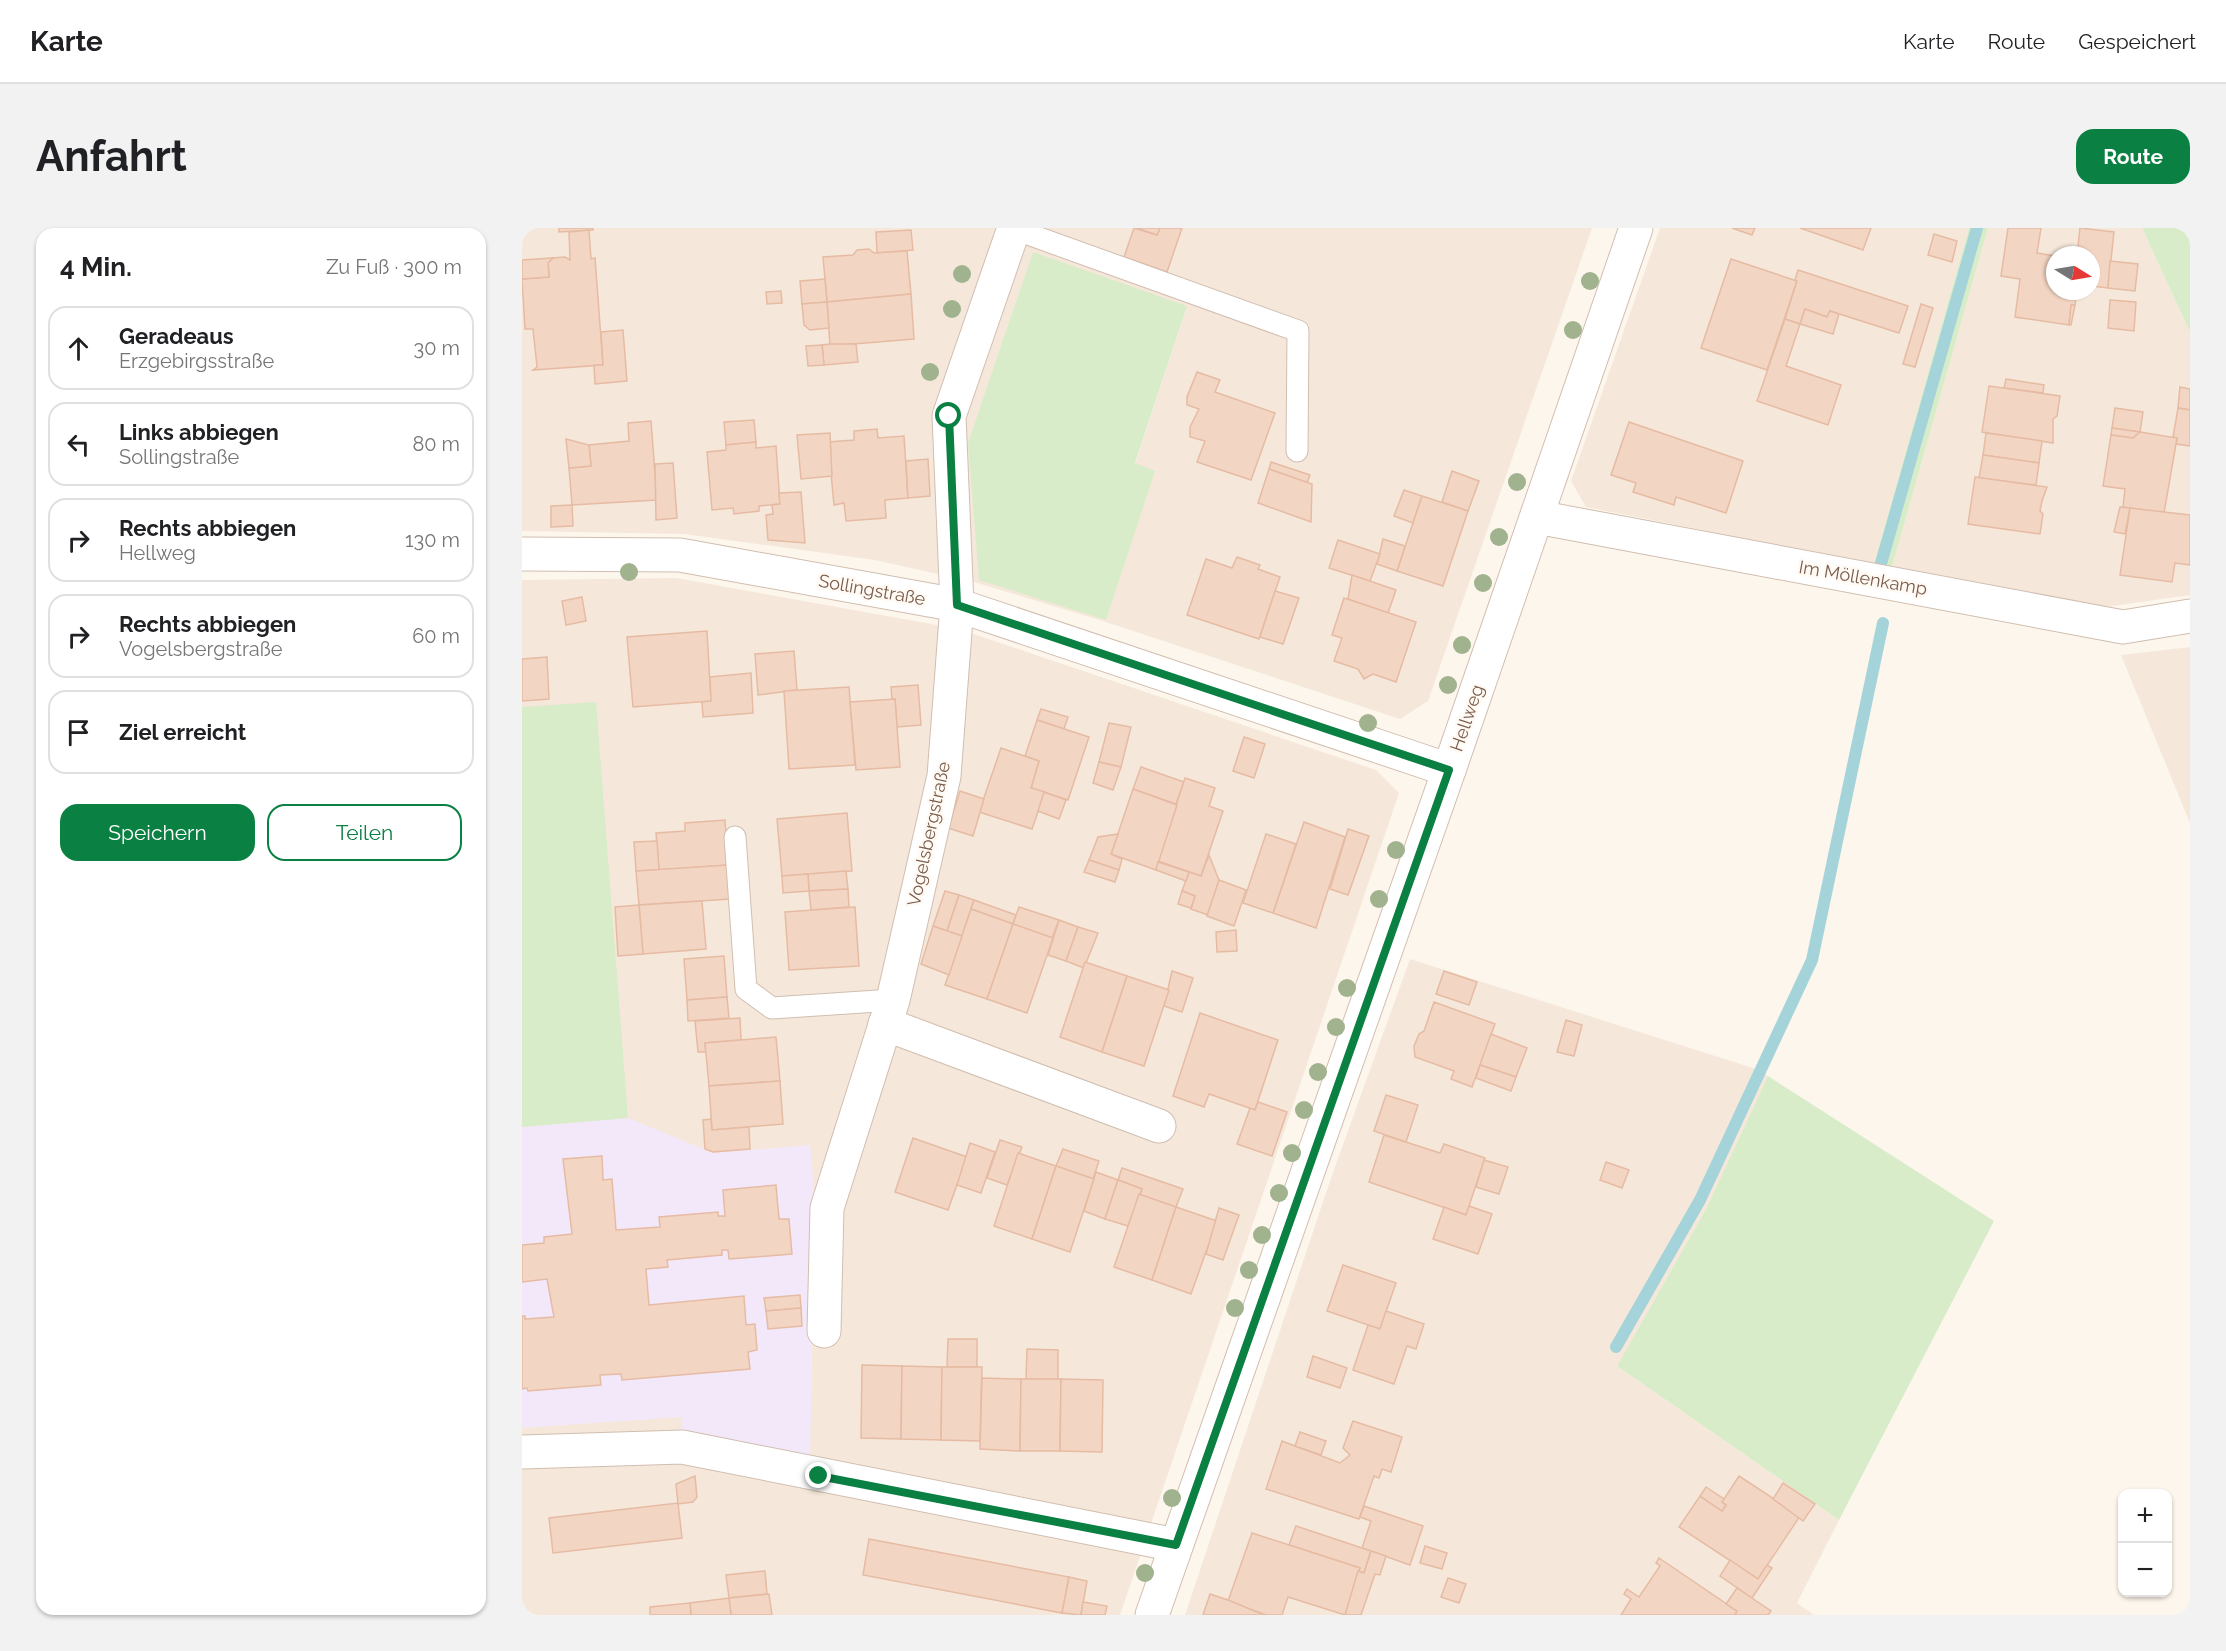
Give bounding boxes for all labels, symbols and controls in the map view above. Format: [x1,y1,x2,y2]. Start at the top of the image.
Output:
text: Karte [30,25,103,58]
text: Karte [1903,29,1955,54]
text: Route [1988,29,2045,54]
text: Gespeichert [2078,29,2196,54]
button: Route [2076,129,2190,184]
text: Anfahrt [36,132,187,181]
north arrow [2046,246,2100,300]
text: 4 Min. [60,252,132,282]
text: Zu Fuß · 300 m [326,255,462,279]
text: Geradeaus [119,323,234,349]
icon: ahead [62,332,95,365]
text: 30 m [414,336,460,360]
text: Erzgebirgsstraße [119,349,274,373]
route start [935,402,961,428]
text: Links abbiegen [119,419,279,445]
icon: left [62,428,95,461]
text: 80 m [412,432,460,456]
text: Sollingstraße [119,445,239,469]
text: Rechts abbiegen [119,515,296,541]
icon: right [62,524,95,557]
text: 130 m [405,528,460,552]
text: Hellweg [119,541,196,565]
street label: Im Möllenkamp [1797,556,1929,599]
street label: Sollingstraße [817,570,928,609]
text: Rechts abbiegen [119,611,296,637]
icon: right [62,620,95,653]
text: 60 m [412,624,460,648]
text: Vogelsbergstraße [119,637,283,661]
street label: Hellweg [1445,682,1488,754]
icon: arrive [62,716,95,749]
text: Ziel erreicht [119,719,246,745]
street label: Vogelsbergstraße [903,759,954,908]
button: Speichern [60,804,255,861]
button: Teilen [267,804,462,861]
route end [805,1462,831,1488]
map controls [2118,1489,2172,1597]
button: + [2118,1489,2172,1543]
button: − [2118,1543,2172,1597]

